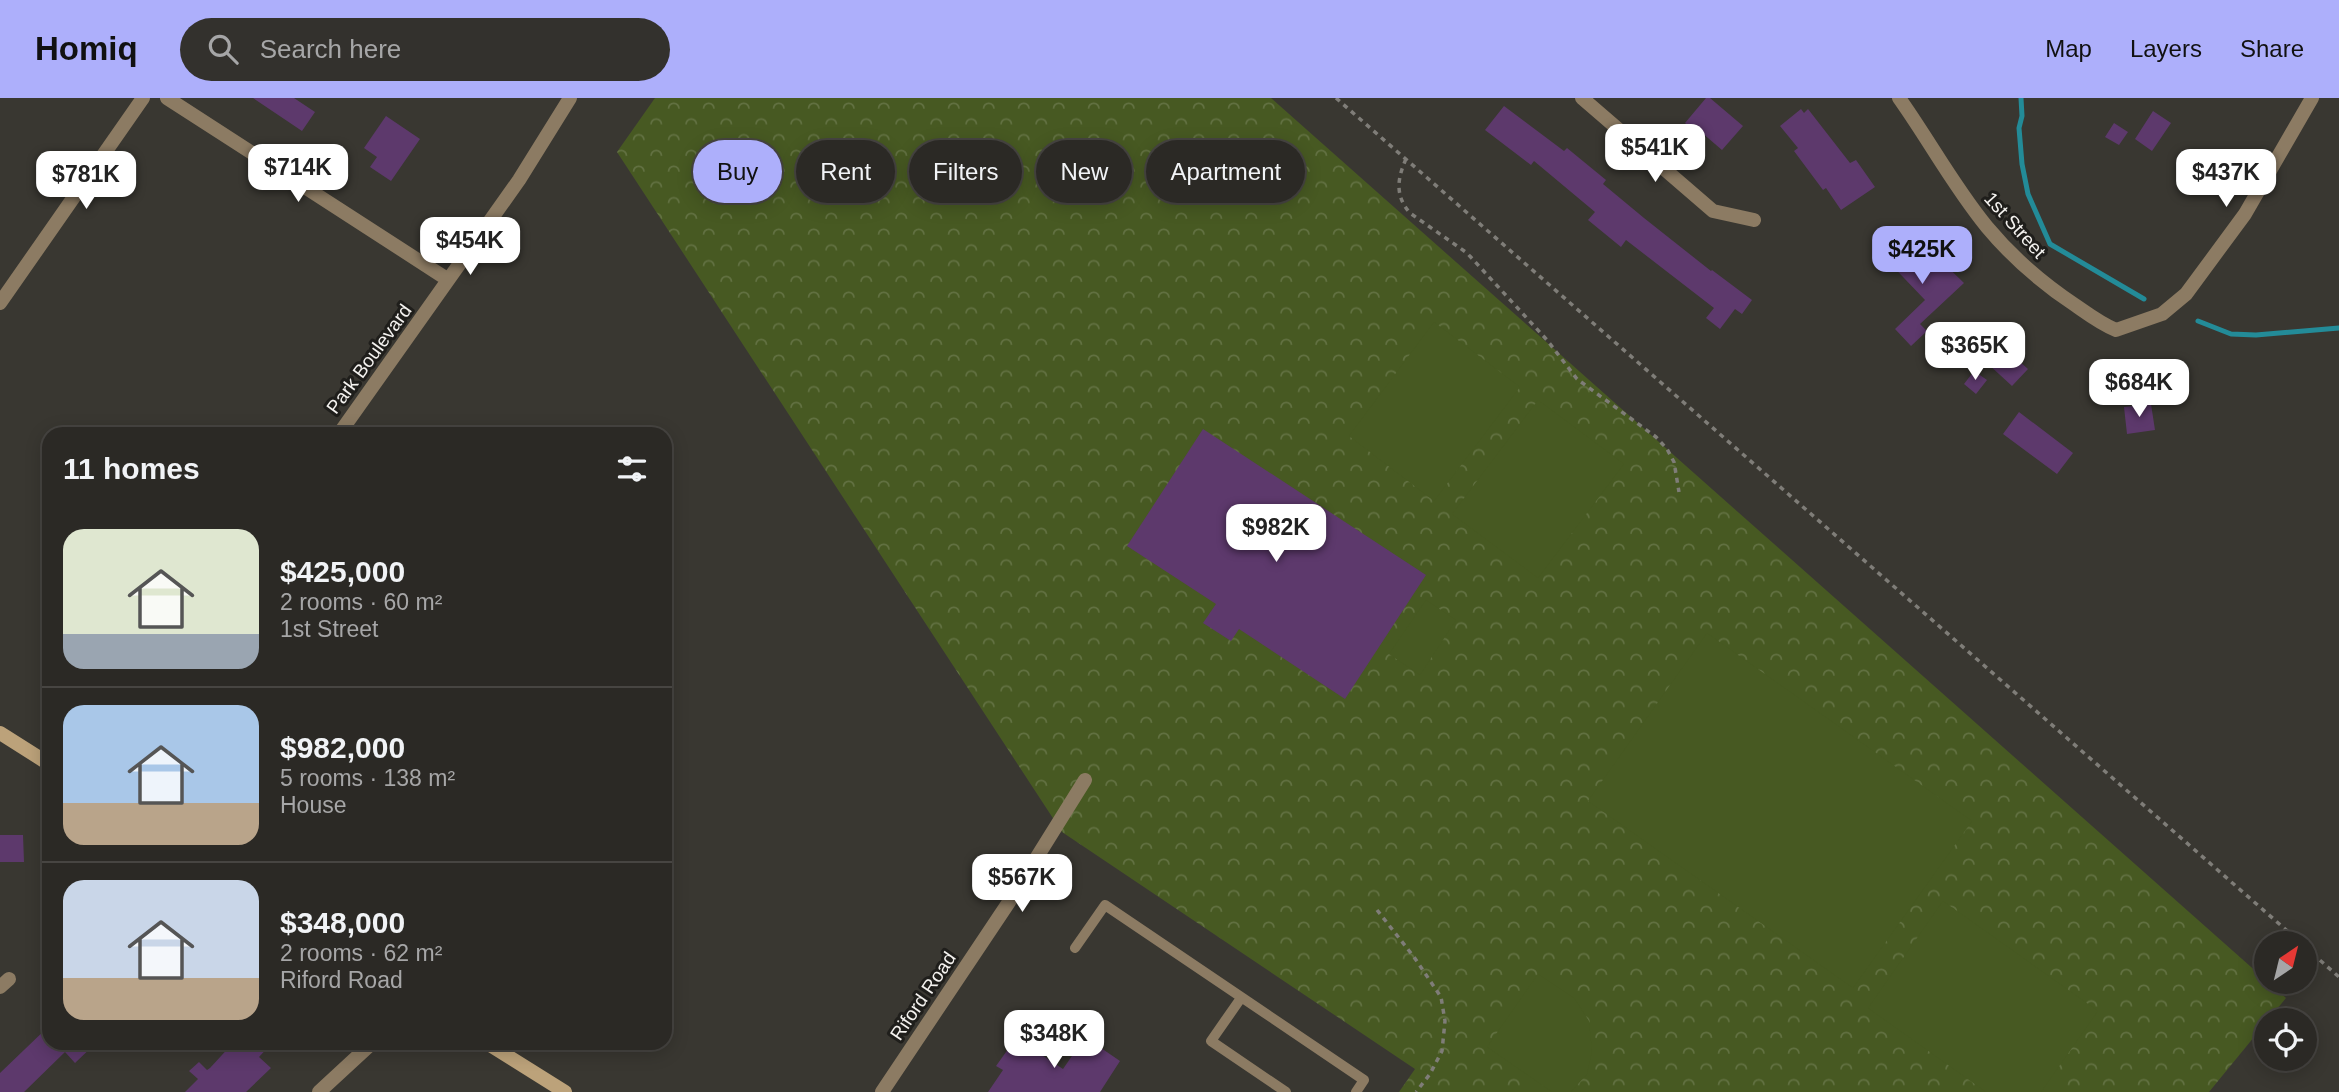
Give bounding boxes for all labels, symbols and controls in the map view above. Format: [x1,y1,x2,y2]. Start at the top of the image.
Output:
search box [180,18,670,81]
text: Homiq [35,30,138,67]
icon: search [204,30,242,68]
text: Search here [260,34,401,64]
text: Map [2045,35,2092,62]
text: Layers [2130,35,2202,62]
text: Share [2240,35,2304,62]
pin: $541K [1606,125,1704,184]
text: $541K [1621,134,1689,160]
chip: Buy [693,140,782,203]
chip: Rent [796,140,895,203]
chip: Filters [909,140,1022,203]
chip: New [1036,140,1132,203]
chip: Apartment [1146,140,1305,203]
pin: $714K [249,144,347,204]
pin: $437K [2177,150,2275,209]
pin: $781K [37,152,135,211]
text: $714K [264,154,332,180]
text: $437K [2192,159,2260,185]
text: $781K [52,161,120,187]
street label: 1st Street [1980,188,2050,263]
pin: $454K [421,218,519,277]
pin: $425K [1873,226,1971,286]
text: $454K [436,227,504,253]
text: $425K [1888,236,1956,262]
street label: Park Boulevard [322,300,416,418]
pin: $365K [1926,322,2024,382]
text: $365K [1941,332,2009,358]
pin: $684K [2090,360,2188,419]
text: $684K [2105,369,2173,395]
icon: filters [613,450,651,488]
text: 11 homes [63,452,200,485]
pin: $982K [1227,504,1325,564]
text: $982K [1242,514,1310,540]
text: $425,000 [280,555,405,588]
icon: home [119,557,203,641]
text: 2 rooms · 60 m² [280,589,442,615]
text: 1st Street [280,616,378,642]
text: $982,000 [280,731,405,764]
icon: home [119,733,203,817]
text: 5 rooms · 138 m² [280,765,455,791]
text: House [280,792,346,818]
pin: $567K [973,854,1071,914]
text: $567K [988,864,1056,890]
text: $348,000 [280,906,405,939]
icon: home [119,908,203,992]
north arrow [2254,931,2317,994]
map controls [2254,931,2317,1071]
text: 2 rooms · 62 m² [280,940,442,966]
street label: Riford Road [886,948,960,1044]
text: Riford Road [280,967,403,993]
button: locate [2254,1008,2317,1071]
pin: $348K [1005,1010,1103,1070]
text: $348K [1020,1020,1088,1046]

